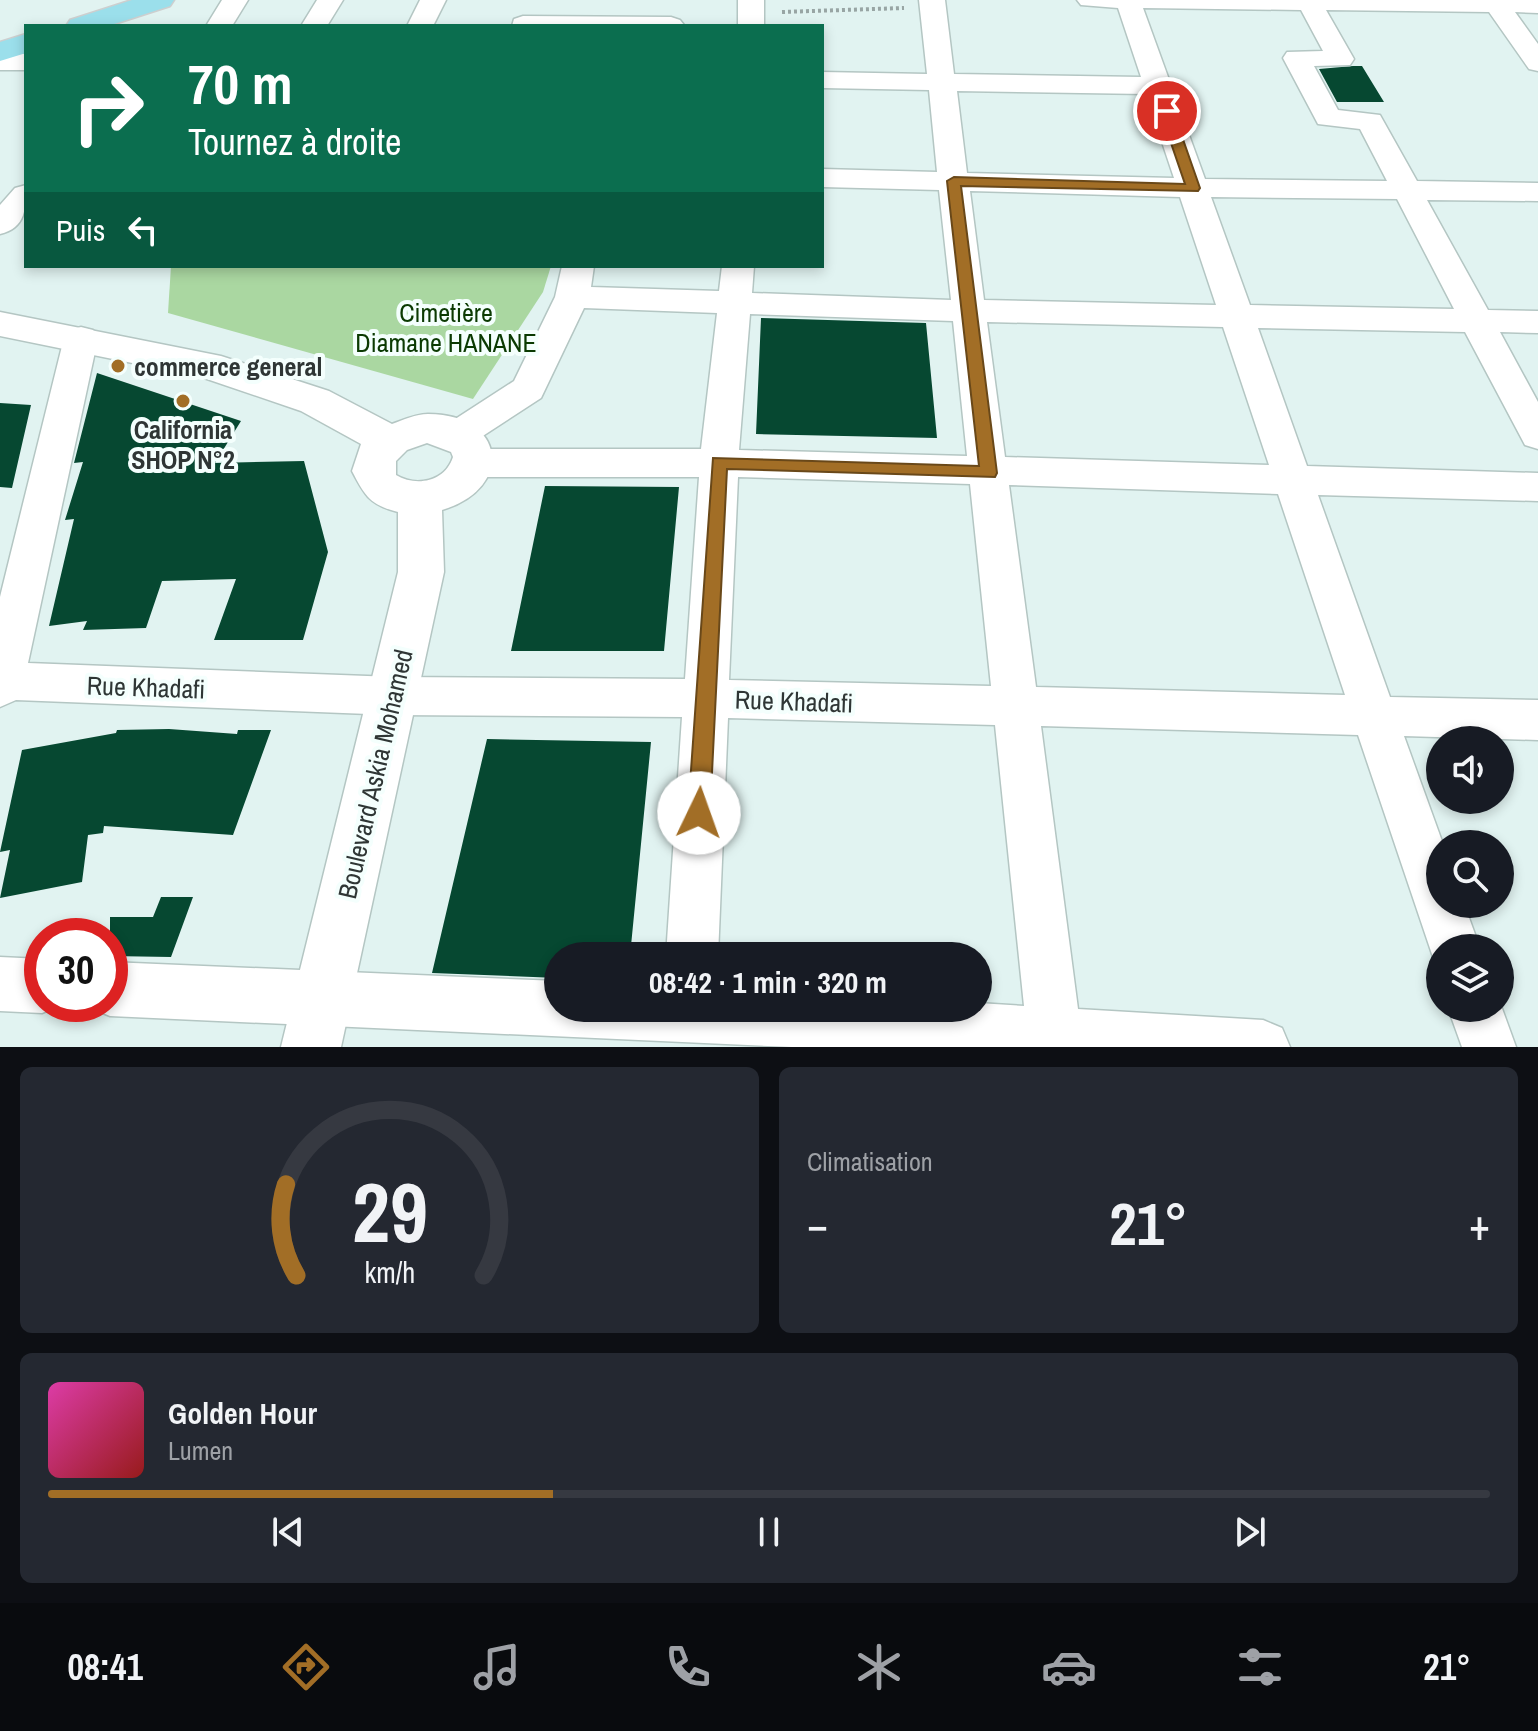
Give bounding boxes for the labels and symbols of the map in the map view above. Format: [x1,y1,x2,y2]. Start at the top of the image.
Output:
pin [1133,77,1201,145]
park label: Cimetière Diamane HANANE [355,295,537,360]
place label: commerce general [134,349,322,384]
marker: commerce general [109,357,127,375]
marker: California SHOP N°2 [174,392,192,410]
place label: California SHOP N°2 [131,412,235,477]
street label: Boulevard Askia Mohamed [329,646,421,902]
street label: Rue Khadafi [86,667,206,707]
street label: Rue Khadafi [734,681,854,721]
position arrow [657,771,741,855]
speed limit sign: 30 [24,918,128,1022]

